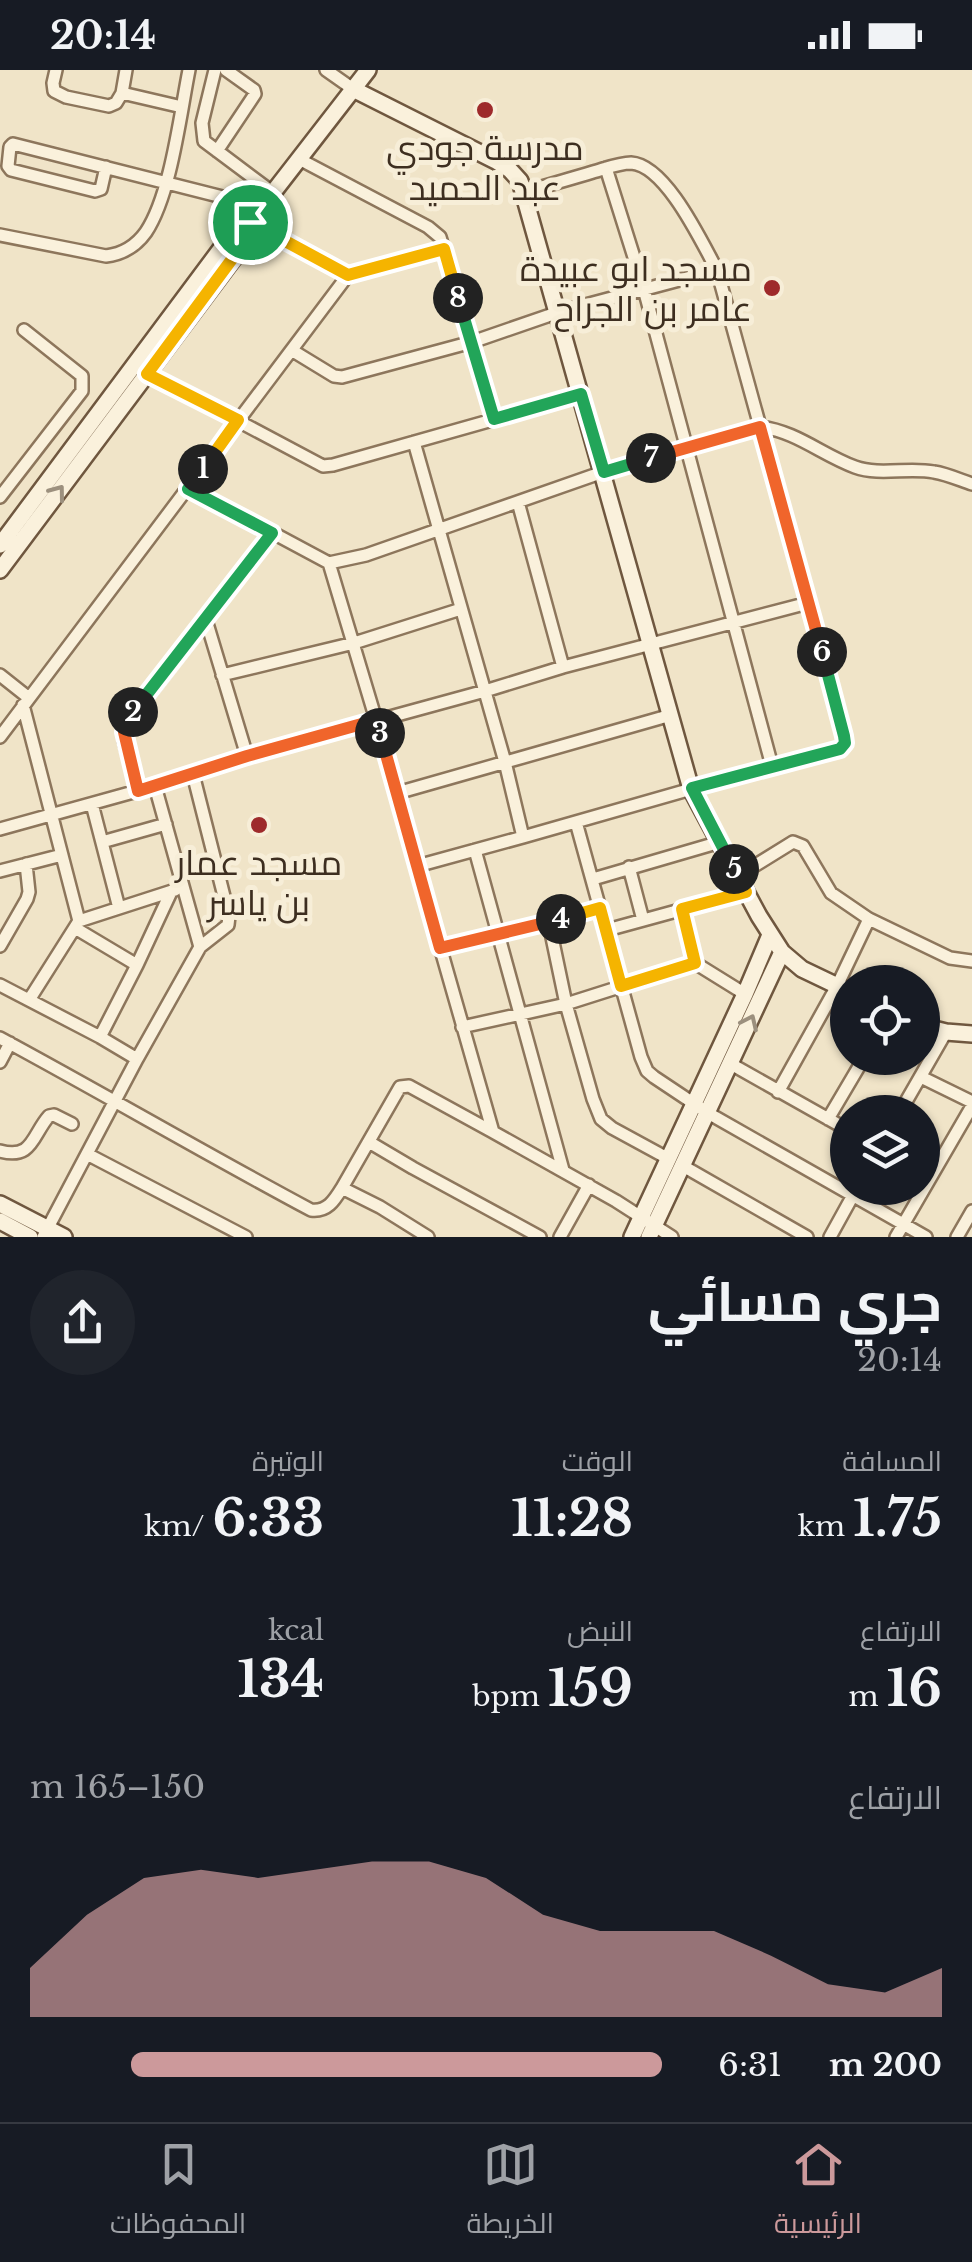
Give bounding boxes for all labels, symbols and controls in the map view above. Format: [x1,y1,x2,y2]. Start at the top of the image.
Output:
text: 20:14 [50,12,156,59]
marker: مدرسة جودي عبد الحميد [474,99,496,121]
place label: مدرسة جودي عبد الحميد [386,126,584,209]
pin [208,180,293,265]
icon: arrive [223,195,278,250]
place label: مسجد ابو عبيدة عامر بن الجراح [520,247,752,332]
pin: 8 [433,273,483,323]
marker: مسجد ابو عبيدة عامر بن الجراح [761,277,783,299]
text: 8 [449,280,467,315]
pin: 7 [626,433,676,483]
text: 7 [644,440,658,475]
pin: 1 [178,444,228,494]
text: 1 [197,451,209,486]
one-way arrow [47,485,64,503]
pin: 6 [797,627,847,677]
text: 6 [813,634,831,669]
pin: 2 [108,687,158,737]
text: 2 [124,694,142,729]
pin: 3 [355,708,405,758]
text: 3 [371,715,389,750]
marker: مسجد عمار بن ياسر [248,814,270,836]
place label: مسجد عمار بن ياسر [174,841,342,924]
pin: 5 [709,844,759,894]
text: 5 [726,851,742,886]
pin: 4 [536,894,586,944]
text: 4 [552,901,570,936]
map controls [830,965,940,1205]
button: locate [830,965,940,1075]
one-way arrow [738,1014,758,1032]
button: layers [830,1095,940,1205]
text: جري مسائي [648,1268,942,1336]
button: share [30,1270,135,1375]
text: 20:14 [857,1340,942,1380]
text: الوتيرة [252,1444,324,1479]
text: الوقت [562,1444,633,1479]
text: المسافة [842,1444,942,1479]
text: 6:33 [212,1487,324,1550]
text: 11:28 [511,1487,633,1550]
text: 1.75 [853,1487,942,1550]
text: /km [144,1509,212,1544]
text: km [798,1509,853,1544]
text: kcal [268,1613,324,1648]
text: النبض [567,1614,633,1649]
text: الارتفاع [860,1614,942,1649]
text: 134 [237,1648,324,1711]
text: 159 [548,1657,633,1720]
text: 16 [887,1657,942,1720]
text: bpm [472,1679,548,1714]
text: m [848,1679,887,1714]
text: 150–165 m [30,1767,205,1807]
text: الارتفاع [848,1778,942,1818]
text: 6:31 [718,2045,782,2085]
text: 200 m [829,2045,942,2085]
tab: المحفوظات [110,2137,246,2249]
tab: الخريطة [467,2137,554,2249]
tab: الرئيسية [774,2137,862,2249]

